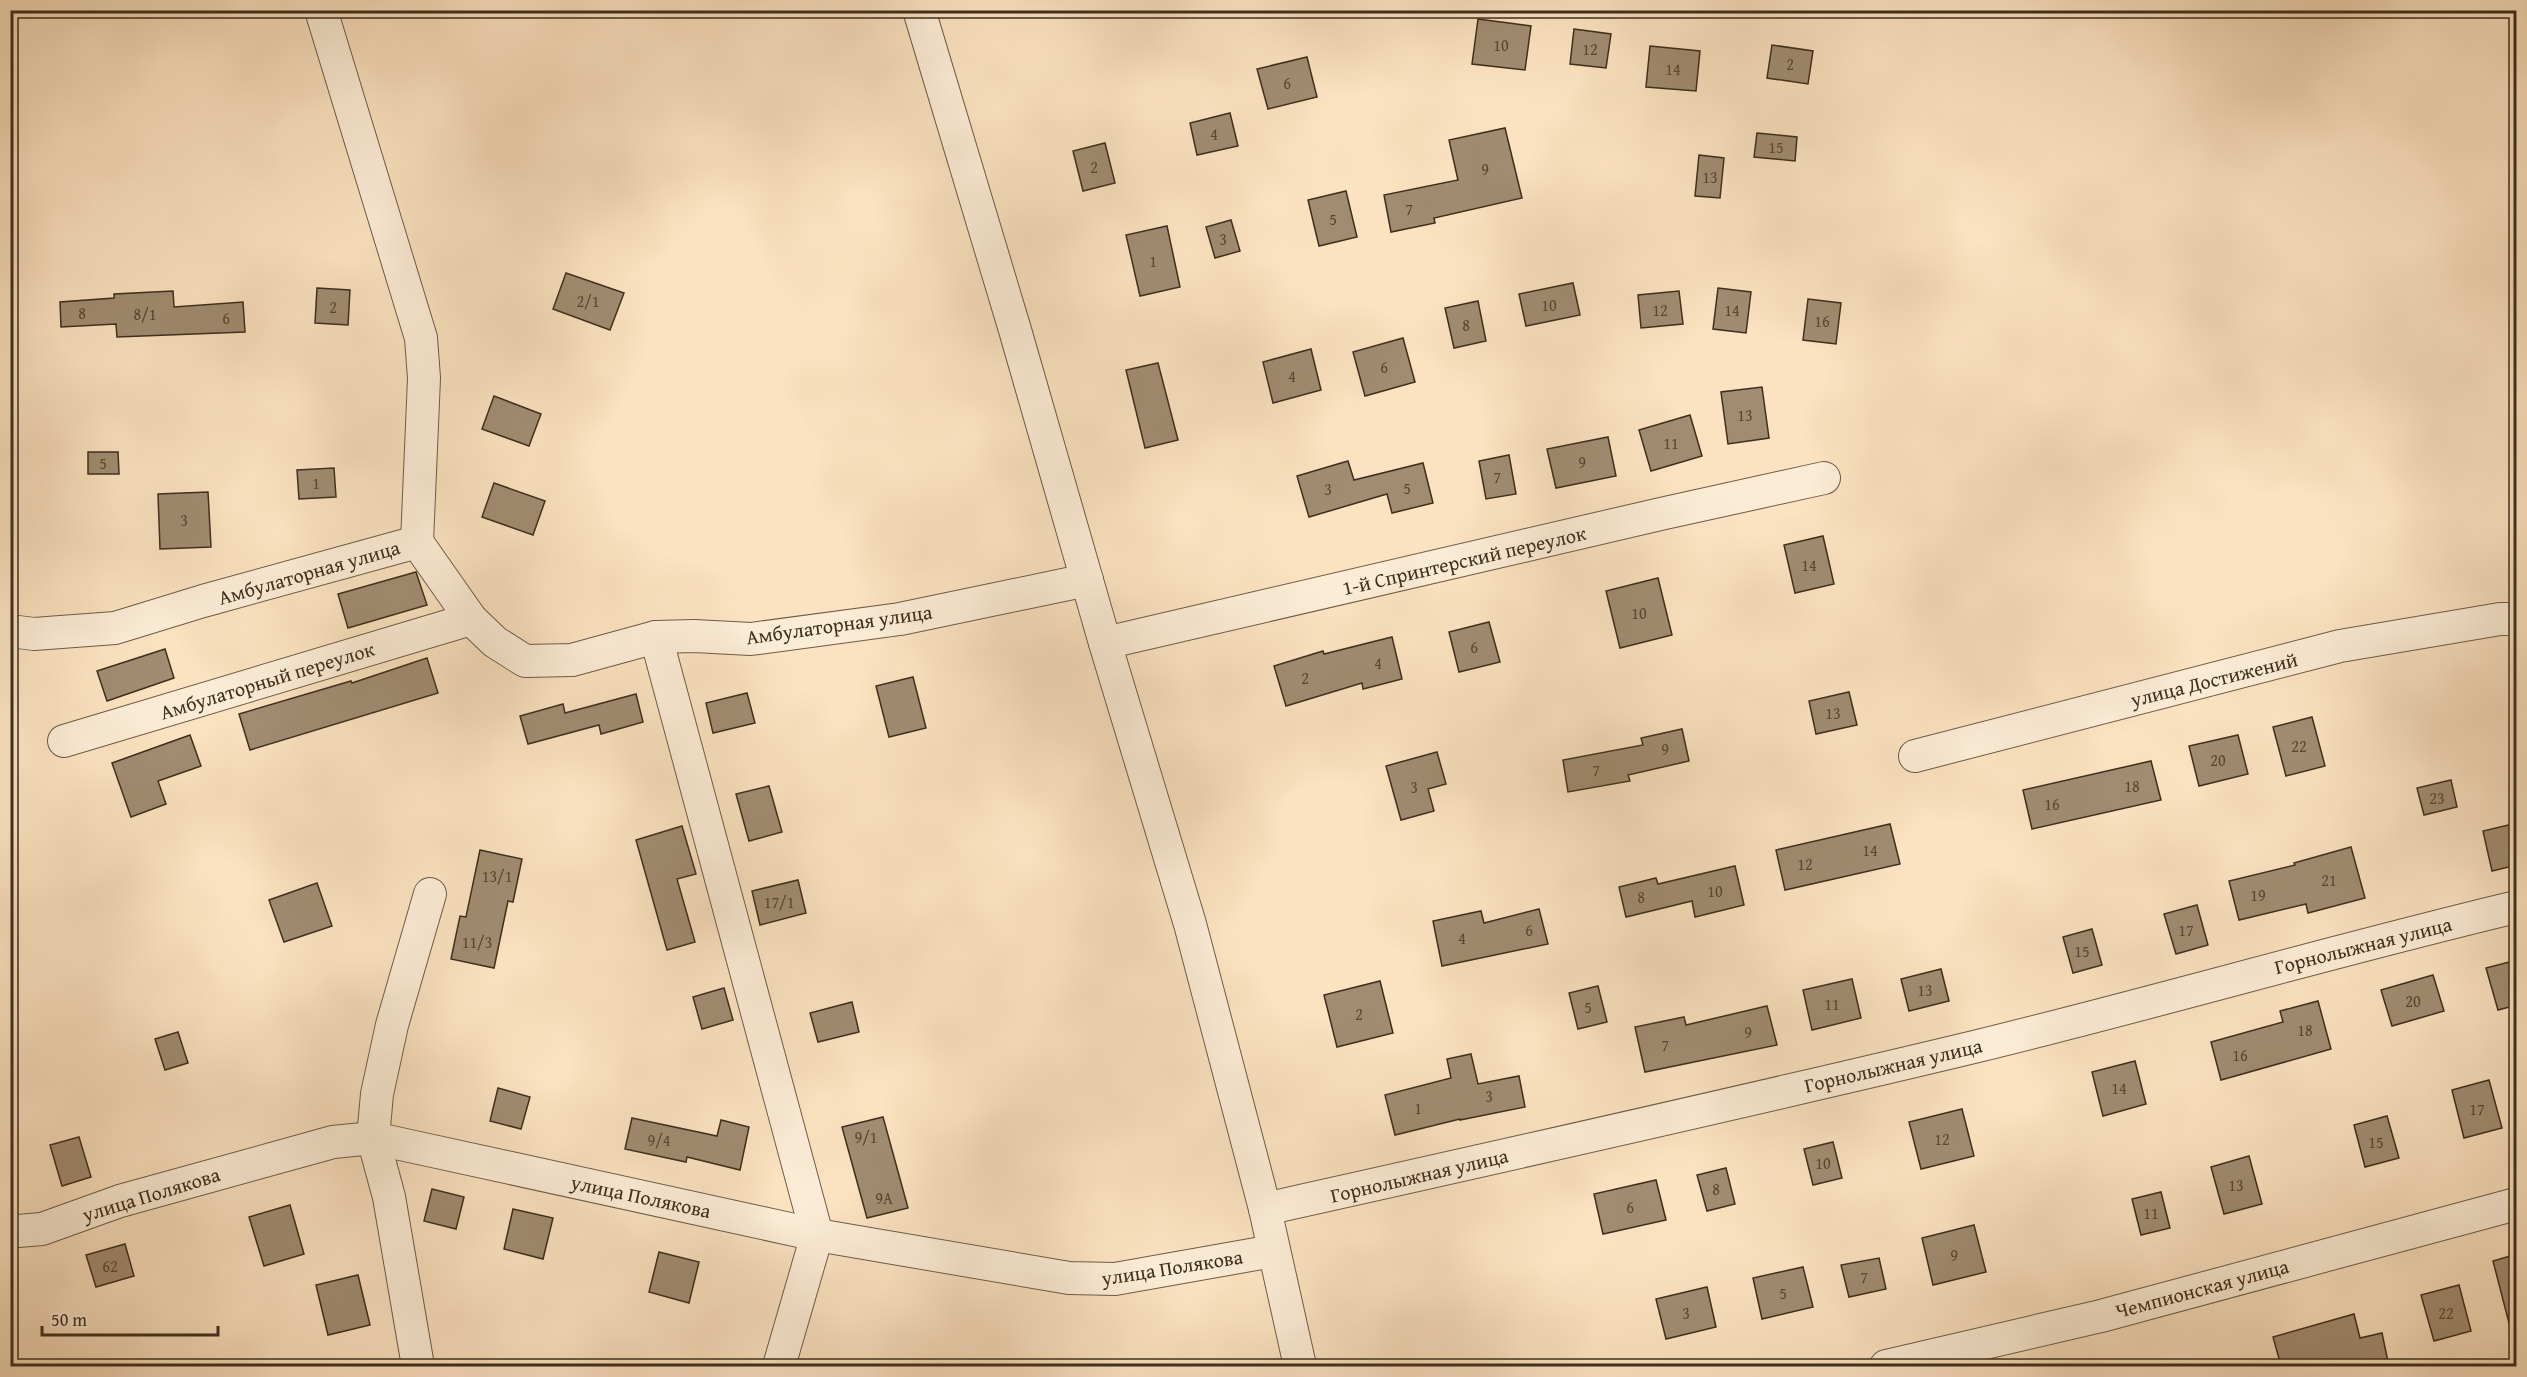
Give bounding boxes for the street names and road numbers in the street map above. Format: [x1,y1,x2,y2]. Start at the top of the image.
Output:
street label: 1-й Спринтерский переулок [1339,518,1589,602]
street label: Амбулаторная улица [215,532,404,612]
street label: Амбулаторная улица [744,597,934,651]
street label: Амбулаторный переулок [156,633,378,726]
street label: улица Достижений [2126,644,2301,714]
street label: Горнолыжная улица [2271,909,2455,981]
street label: Горнолыжная улица [1801,1030,1985,1100]
street label: Горнолыжная улица [1327,1140,1511,1210]
street label: улица Полякова [78,1159,224,1229]
street label: улица Полякова [567,1167,714,1225]
street label: улица Полякова [1098,1241,1245,1293]
street label: Чемпионская улица [2112,1251,2292,1325]

